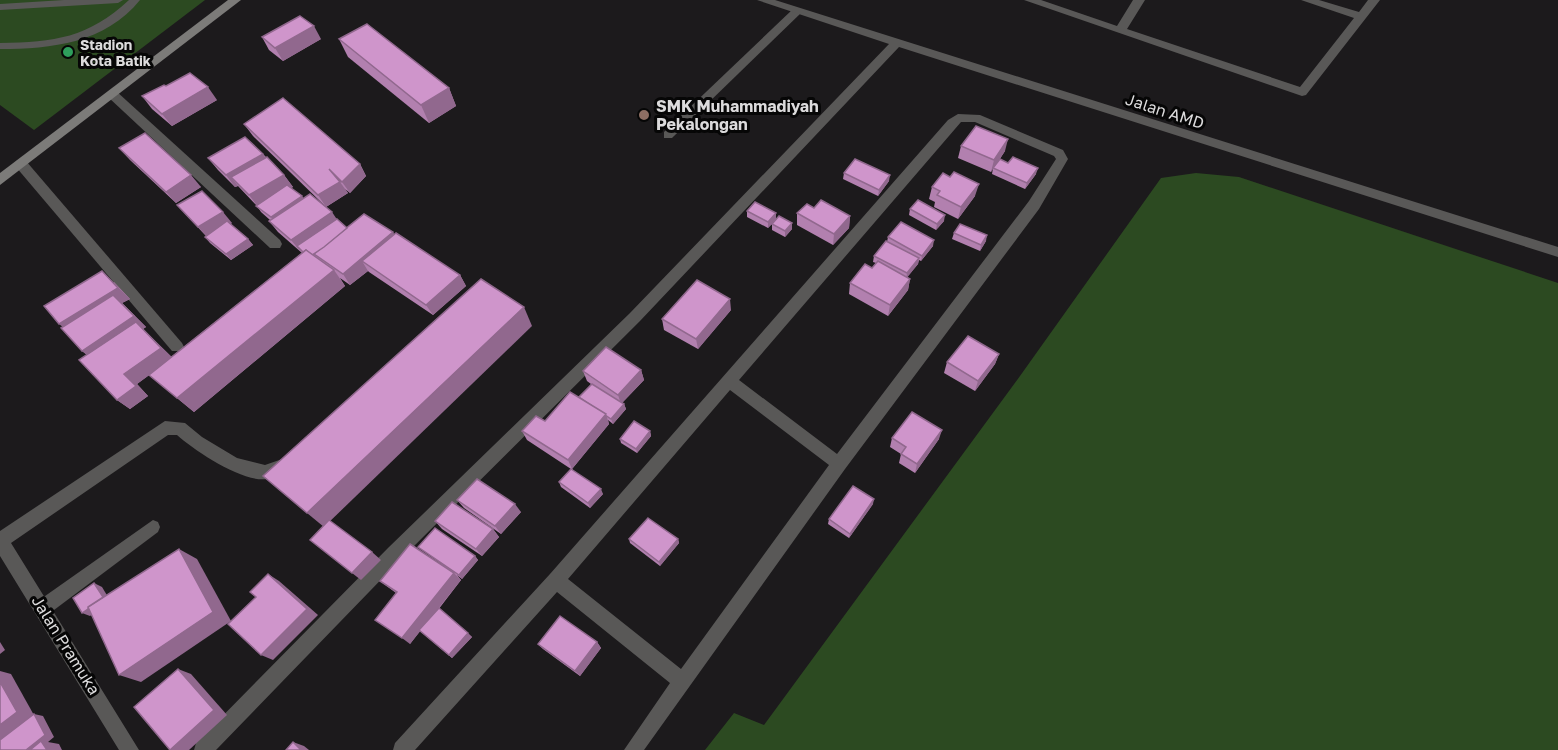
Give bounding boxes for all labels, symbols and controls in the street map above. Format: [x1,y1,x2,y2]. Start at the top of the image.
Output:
place label: Stadion Kota Batik [80,36,151,69]
marker: Stadion Kota Batik [61,45,75,59]
street label: Jalan AMD [1123,89,1207,133]
place label: SMK Muhammadiyah Pekalongan [656,96,819,134]
marker: SMK Muhammadiyah Pekalongan [637,108,651,122]
street label: Jalan Pramuka [28,592,104,698]

